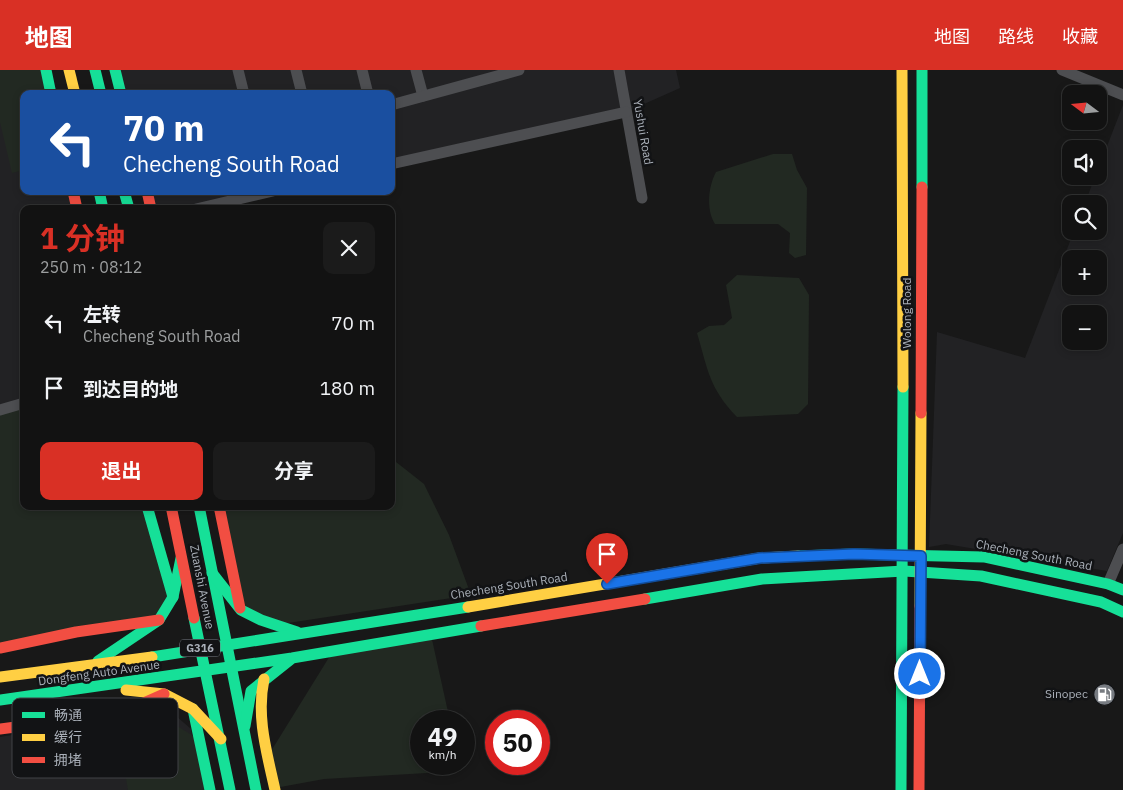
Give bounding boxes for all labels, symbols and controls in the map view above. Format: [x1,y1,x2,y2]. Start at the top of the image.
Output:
text: 地图 [25,21,73,53]
text: 地图 [934,25,970,48]
text: 路线 [998,25,1034,48]
text: 收藏 [1062,25,1098,48]
north arrow [1062,85,1108,130]
map controls [1062,85,1107,350]
street label: Yushui Road [630,98,657,166]
text: 70 m [123,105,205,151]
icon: left [40,110,105,175]
button: sound [1062,140,1107,185]
text: Checheng South Road [123,149,340,178]
button: search [1062,195,1107,240]
text: 1 分钟 [40,218,125,257]
button: close [323,222,375,274]
button: + [1062,250,1107,295]
text: 250 m · 08:12 [40,257,142,277]
street label: Wolong Road [899,278,914,348]
text: 左转 [83,302,121,326]
button: − [1062,305,1107,350]
icon: left [40,309,68,337]
text: 70 m [331,311,375,335]
text: Checheng South Road [83,326,241,346]
icon: arrive [40,374,68,402]
text: 180 m [320,376,375,400]
text: 到达目的地 [83,377,178,401]
button: 退出 [40,442,203,500]
button: 分享 [213,442,375,500]
pin [586,533,628,584]
street label: Checheng South Road [975,536,1094,573]
icon: arrive [593,540,621,568]
street label: Zuanshi Avenue [187,544,218,631]
street label: Checheng South Road [449,569,568,602]
road number: G316 [180,640,220,656]
position arrow [893,647,945,699]
street label: Dongfeng Auto Avenue [37,656,161,688]
fuel station icon: Sinopec [1092,682,1116,706]
place label: Sinopec [1045,686,1088,701]
legend [12,698,178,778]
text: 畅通 [54,706,82,724]
speed limit sign: 50 [485,710,550,775]
text: 49 [427,720,458,753]
text: 缓行 [54,728,82,746]
text: km/h [428,747,457,762]
text: 拥堵 [54,751,82,769]

